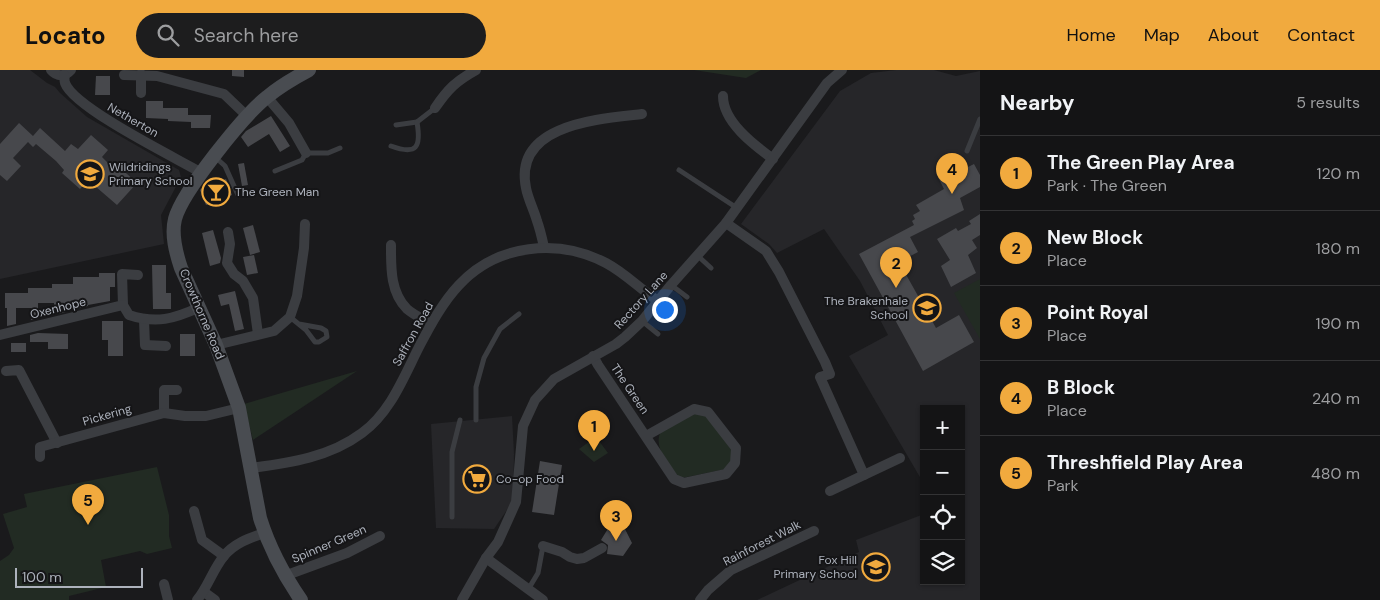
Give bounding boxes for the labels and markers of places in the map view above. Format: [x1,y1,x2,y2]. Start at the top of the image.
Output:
pin: 4 [936,153,968,194]
school or university icon: Wildridings Primary School [75,159,105,189]
place label: Wildridings Primary School [109,159,192,189]
bar icon: The Green Man [201,177,231,207]
place label: The Green Man [235,184,319,200]
pin: 2 [880,247,912,288]
place label: The Brakenhale School [824,293,908,323]
school or university icon: The Brakenhale School [912,293,942,323]
pin: 1 [578,410,610,451]
supermarket icon: Co-op Food [462,464,492,494]
place label: Co-op Food [496,471,564,487]
pin: 5 [72,484,104,525]
pin: 3 [600,500,632,541]
place label: Fox Hill Primary School [774,552,857,582]
school or university icon: Fox Hill Primary School [861,552,891,582]

